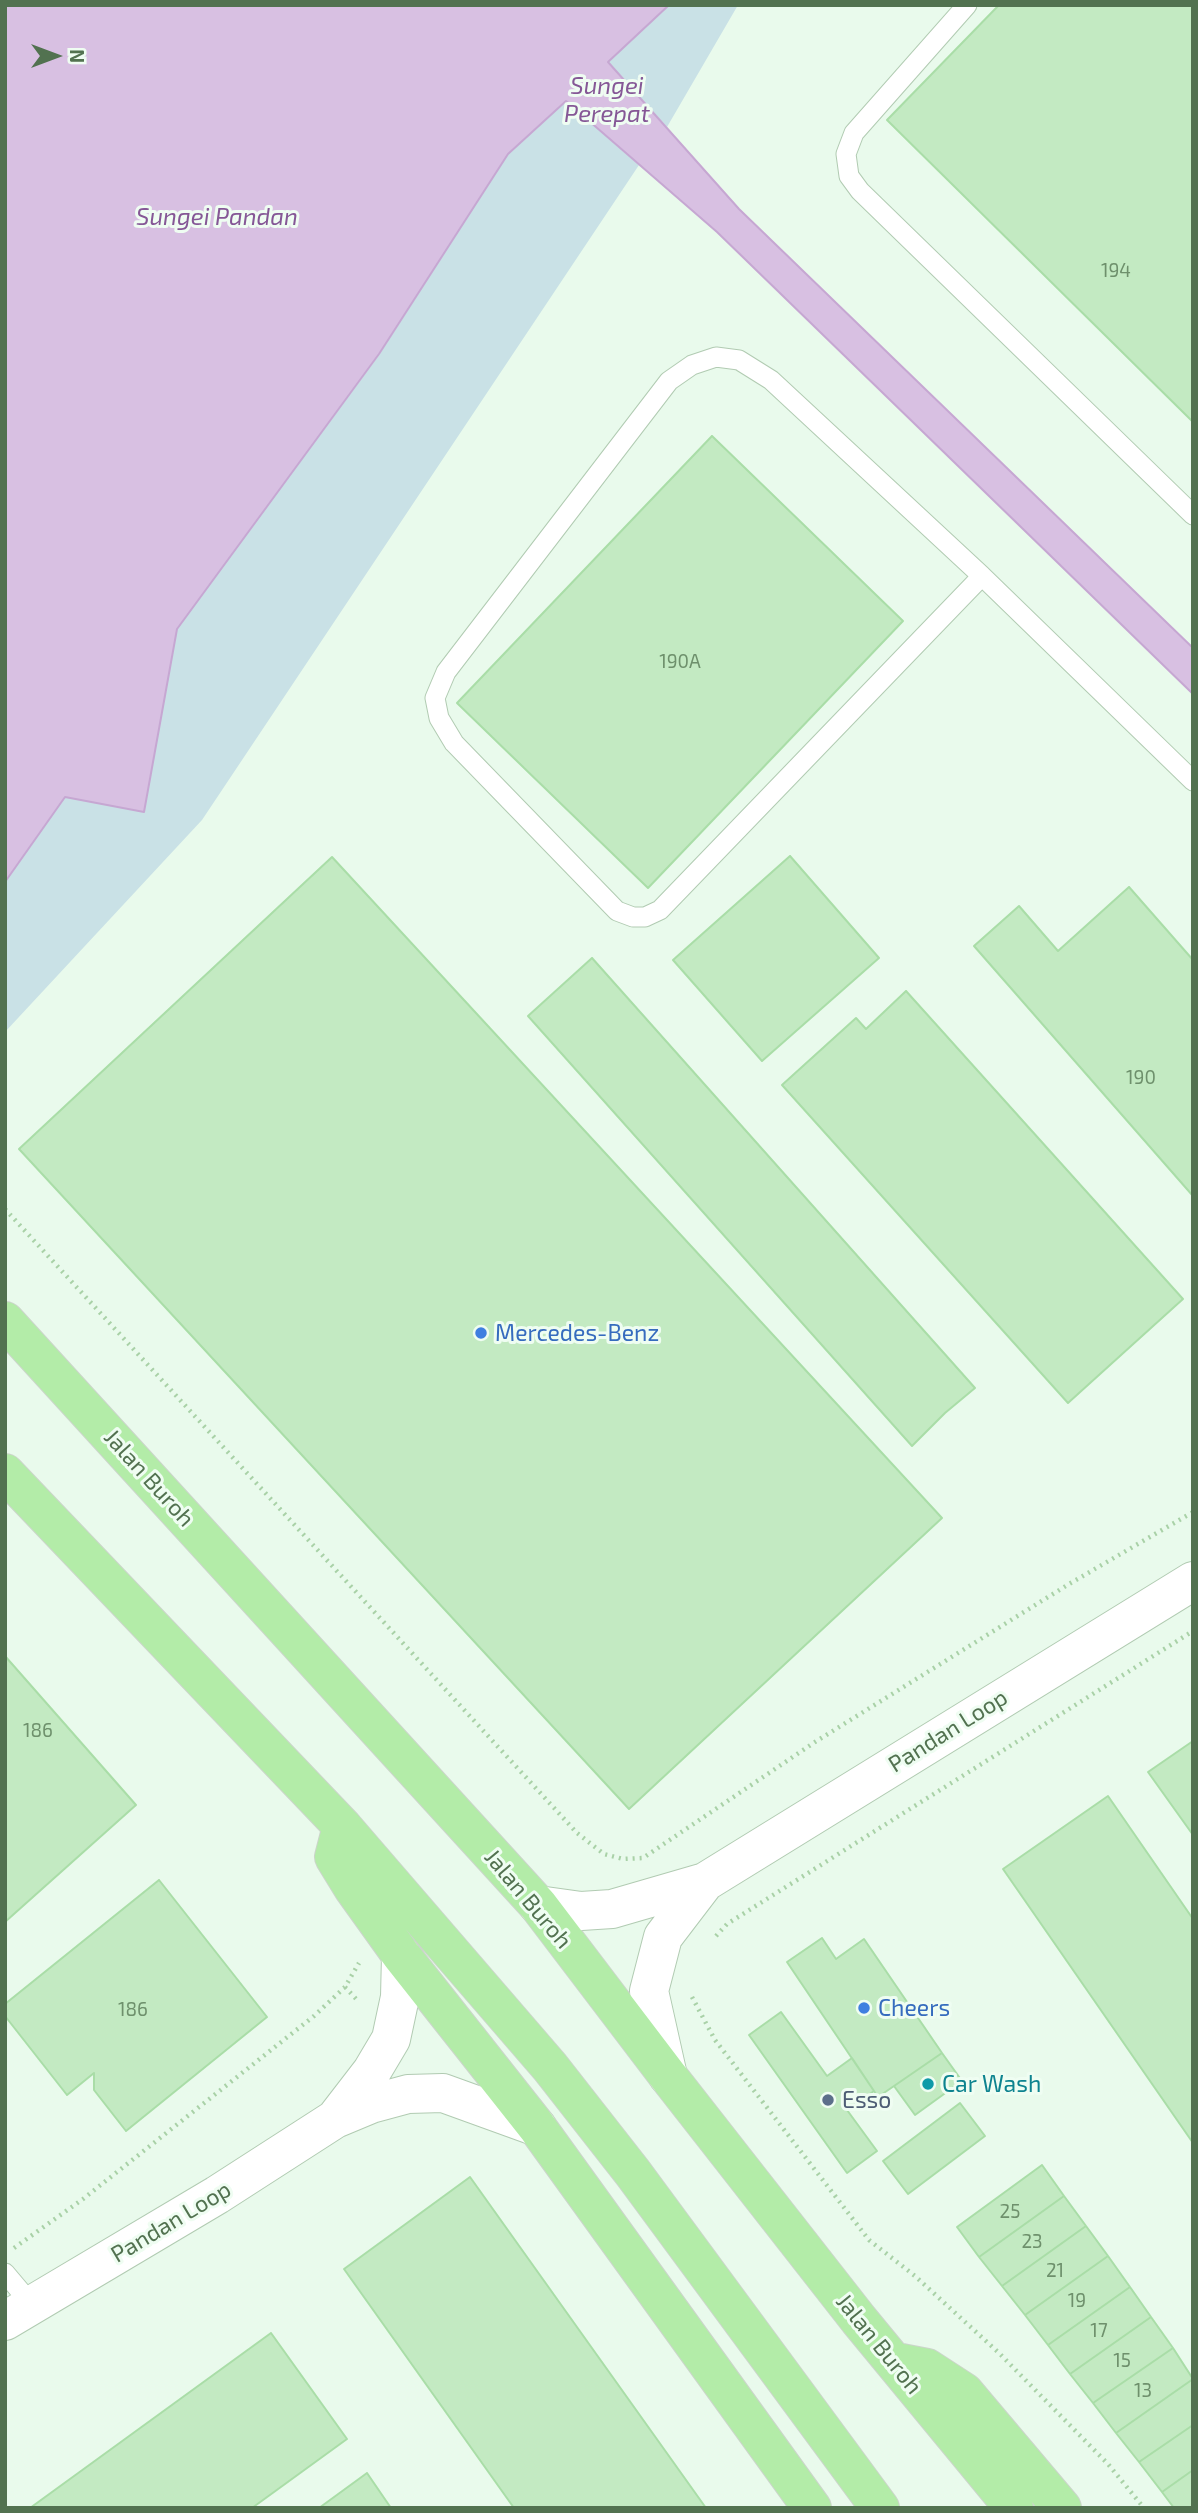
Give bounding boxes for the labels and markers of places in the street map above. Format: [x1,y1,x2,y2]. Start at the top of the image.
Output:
place label: Mercedes-Benz [495,1319,659,1347]
marker: Mercedes-Benz [473,1325,489,1341]
place label: Cheers [878,1994,950,2022]
marker: Cheers [856,2000,872,2016]
place label: Car Wash [942,2070,1041,2098]
marker: Car Wash [920,2076,936,2092]
place label: Esso [842,2086,891,2114]
marker: Esso [820,2092,836,2108]

